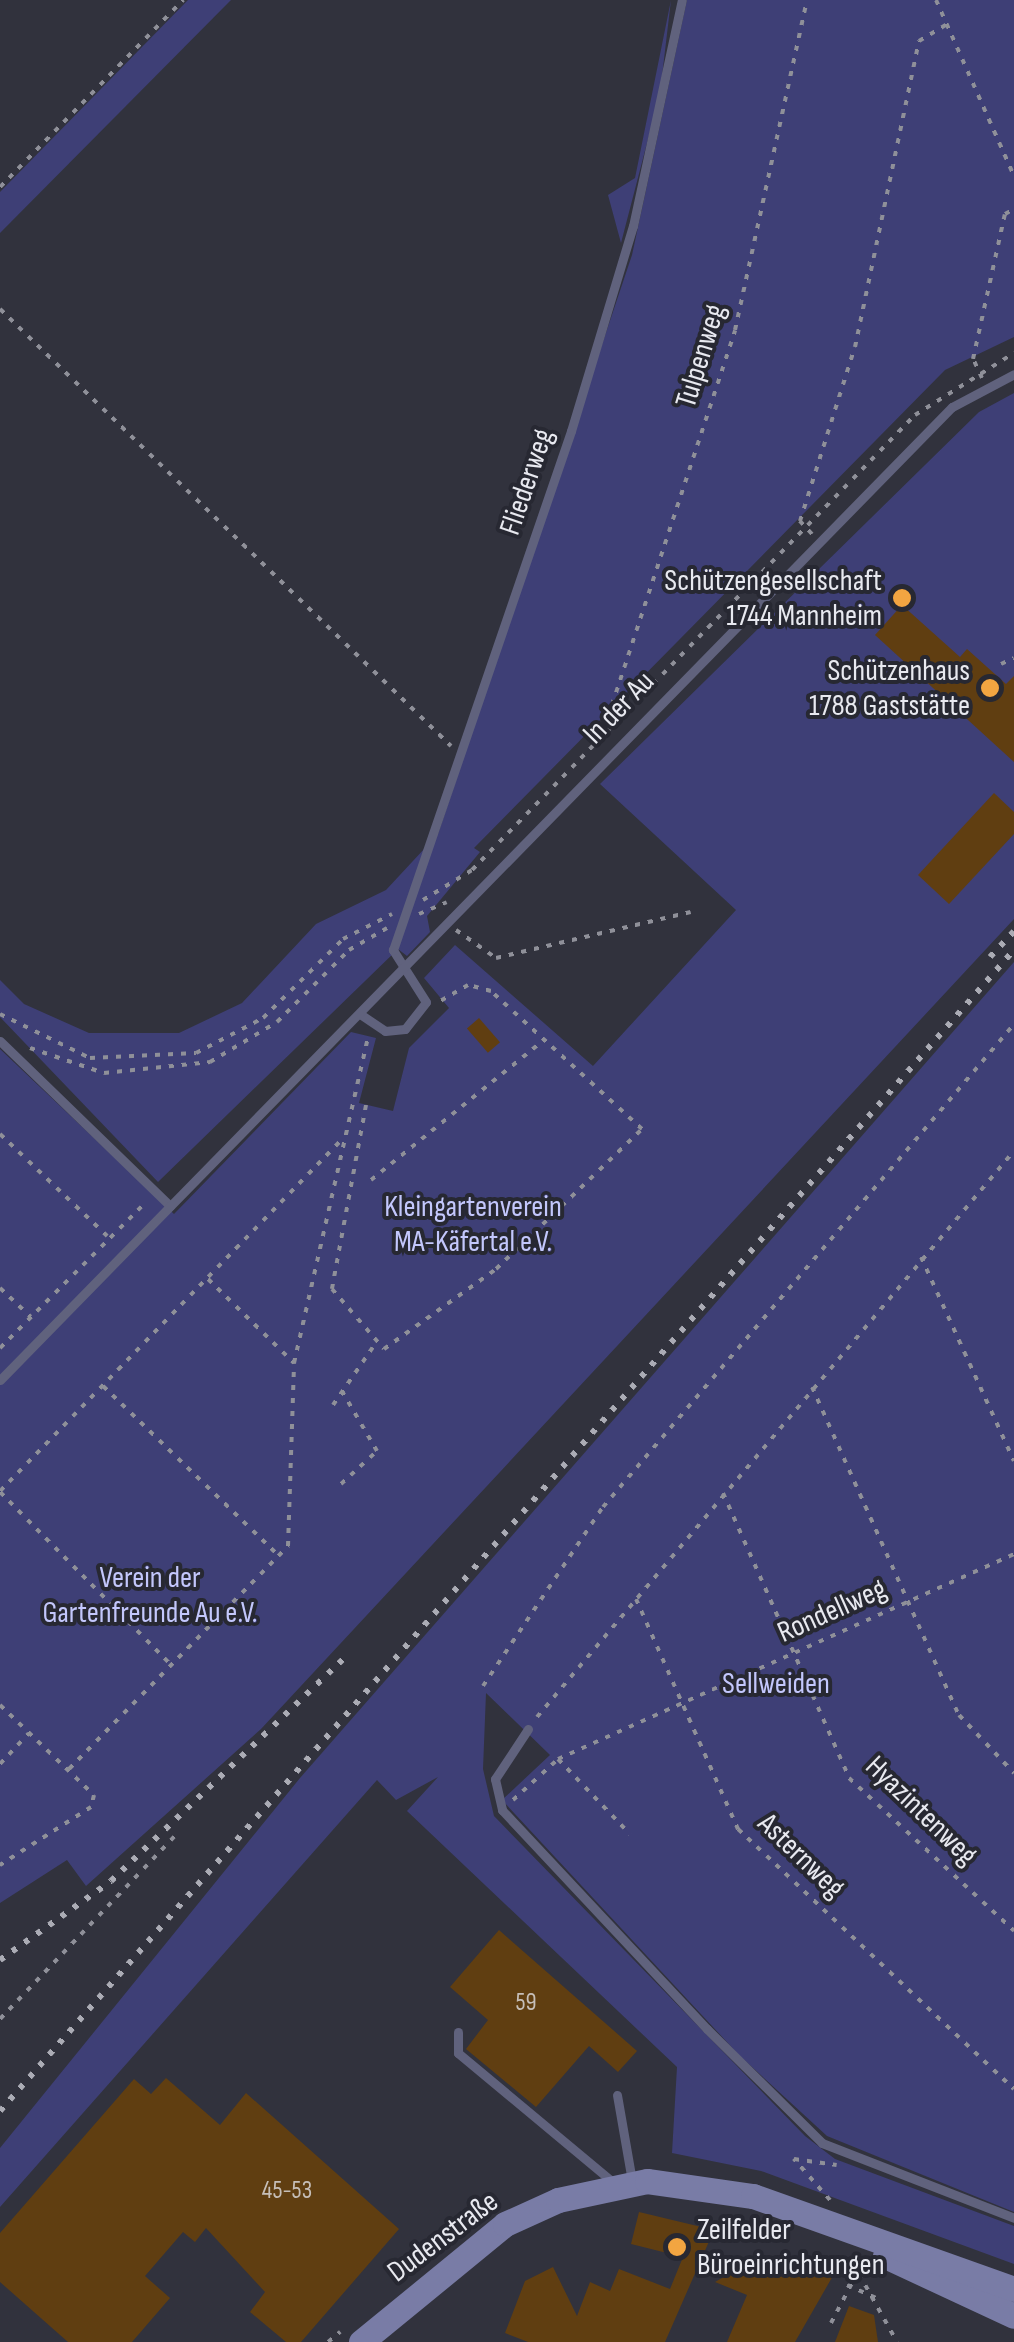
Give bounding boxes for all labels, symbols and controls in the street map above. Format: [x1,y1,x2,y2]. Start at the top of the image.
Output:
street label: Tulpenweg [668,300,734,412]
street label: Fliederweg [492,424,562,540]
place label: Schützengesellschaft 1744 Mannheim [664,563,882,634]
marker: Schützengesellschaft 1744 Mannheim [891,587,913,609]
place label: Schützenhaus 1788 Gaststätte [809,653,970,724]
street label: In der Au [576,664,662,752]
marker: Schützenhaus 1788 Gaststätte [979,677,1001,699]
park label: Kleingartenverein MA-Käfertal e.V. [384,1189,562,1260]
park label: Verein der Gartenfreunde Au e.V. [42,1560,258,1630]
street label: Rondellweg [772,1571,892,1651]
park label: Sellweiden [722,1666,830,1702]
street label: Hyazintenweg [857,1749,985,1873]
street label: Asternweg [750,1806,852,1906]
house number: 59 [515,1988,537,2018]
house number: 45-53 [262,2176,312,2206]
street label: Dudenstraße [381,2184,505,2290]
place label: Zeilfelder Büroeinrichtungen [697,2212,884,2282]
marker: Zeilfelder Büroeinrichtungen [666,2236,688,2258]

